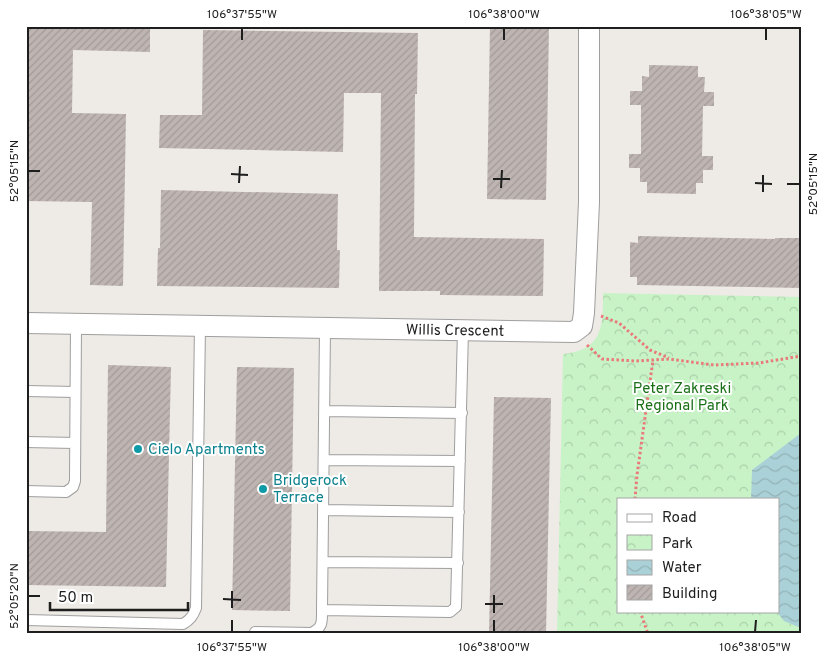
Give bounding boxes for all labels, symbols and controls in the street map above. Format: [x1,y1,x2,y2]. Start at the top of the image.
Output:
text: 106°37'55"W [207,7,277,23]
text: 106°38'00"W [468,7,540,23]
text: 106°38'05"W [730,7,802,23]
text: 52°05'15"N [7,140,23,202]
text: 52°05'15"N [806,153,822,215]
street label: Willis Crescent [406,321,504,342]
park label: Peter Zakreski Regional Park [633,380,731,416]
place label: Cielo Apartments [148,441,265,460]
marker: Cielo Apartments [132,443,144,455]
place label: Bridgerock Terrace [273,472,347,508]
marker: Bridgerock Terrace [257,483,269,495]
legend [617,498,780,612]
text: Road [662,509,697,528]
text: Park [662,535,693,554]
text: Water [662,559,702,578]
text: 52°05'20"N [7,563,23,629]
scale bar [50,580,188,612]
text: Building [662,585,717,604]
text: 50 m [58,589,93,608]
text: 106°37'55"W [197,640,267,656]
text: 106°38'00"W [458,640,530,656]
text: 106°38'05"W [719,640,791,656]

